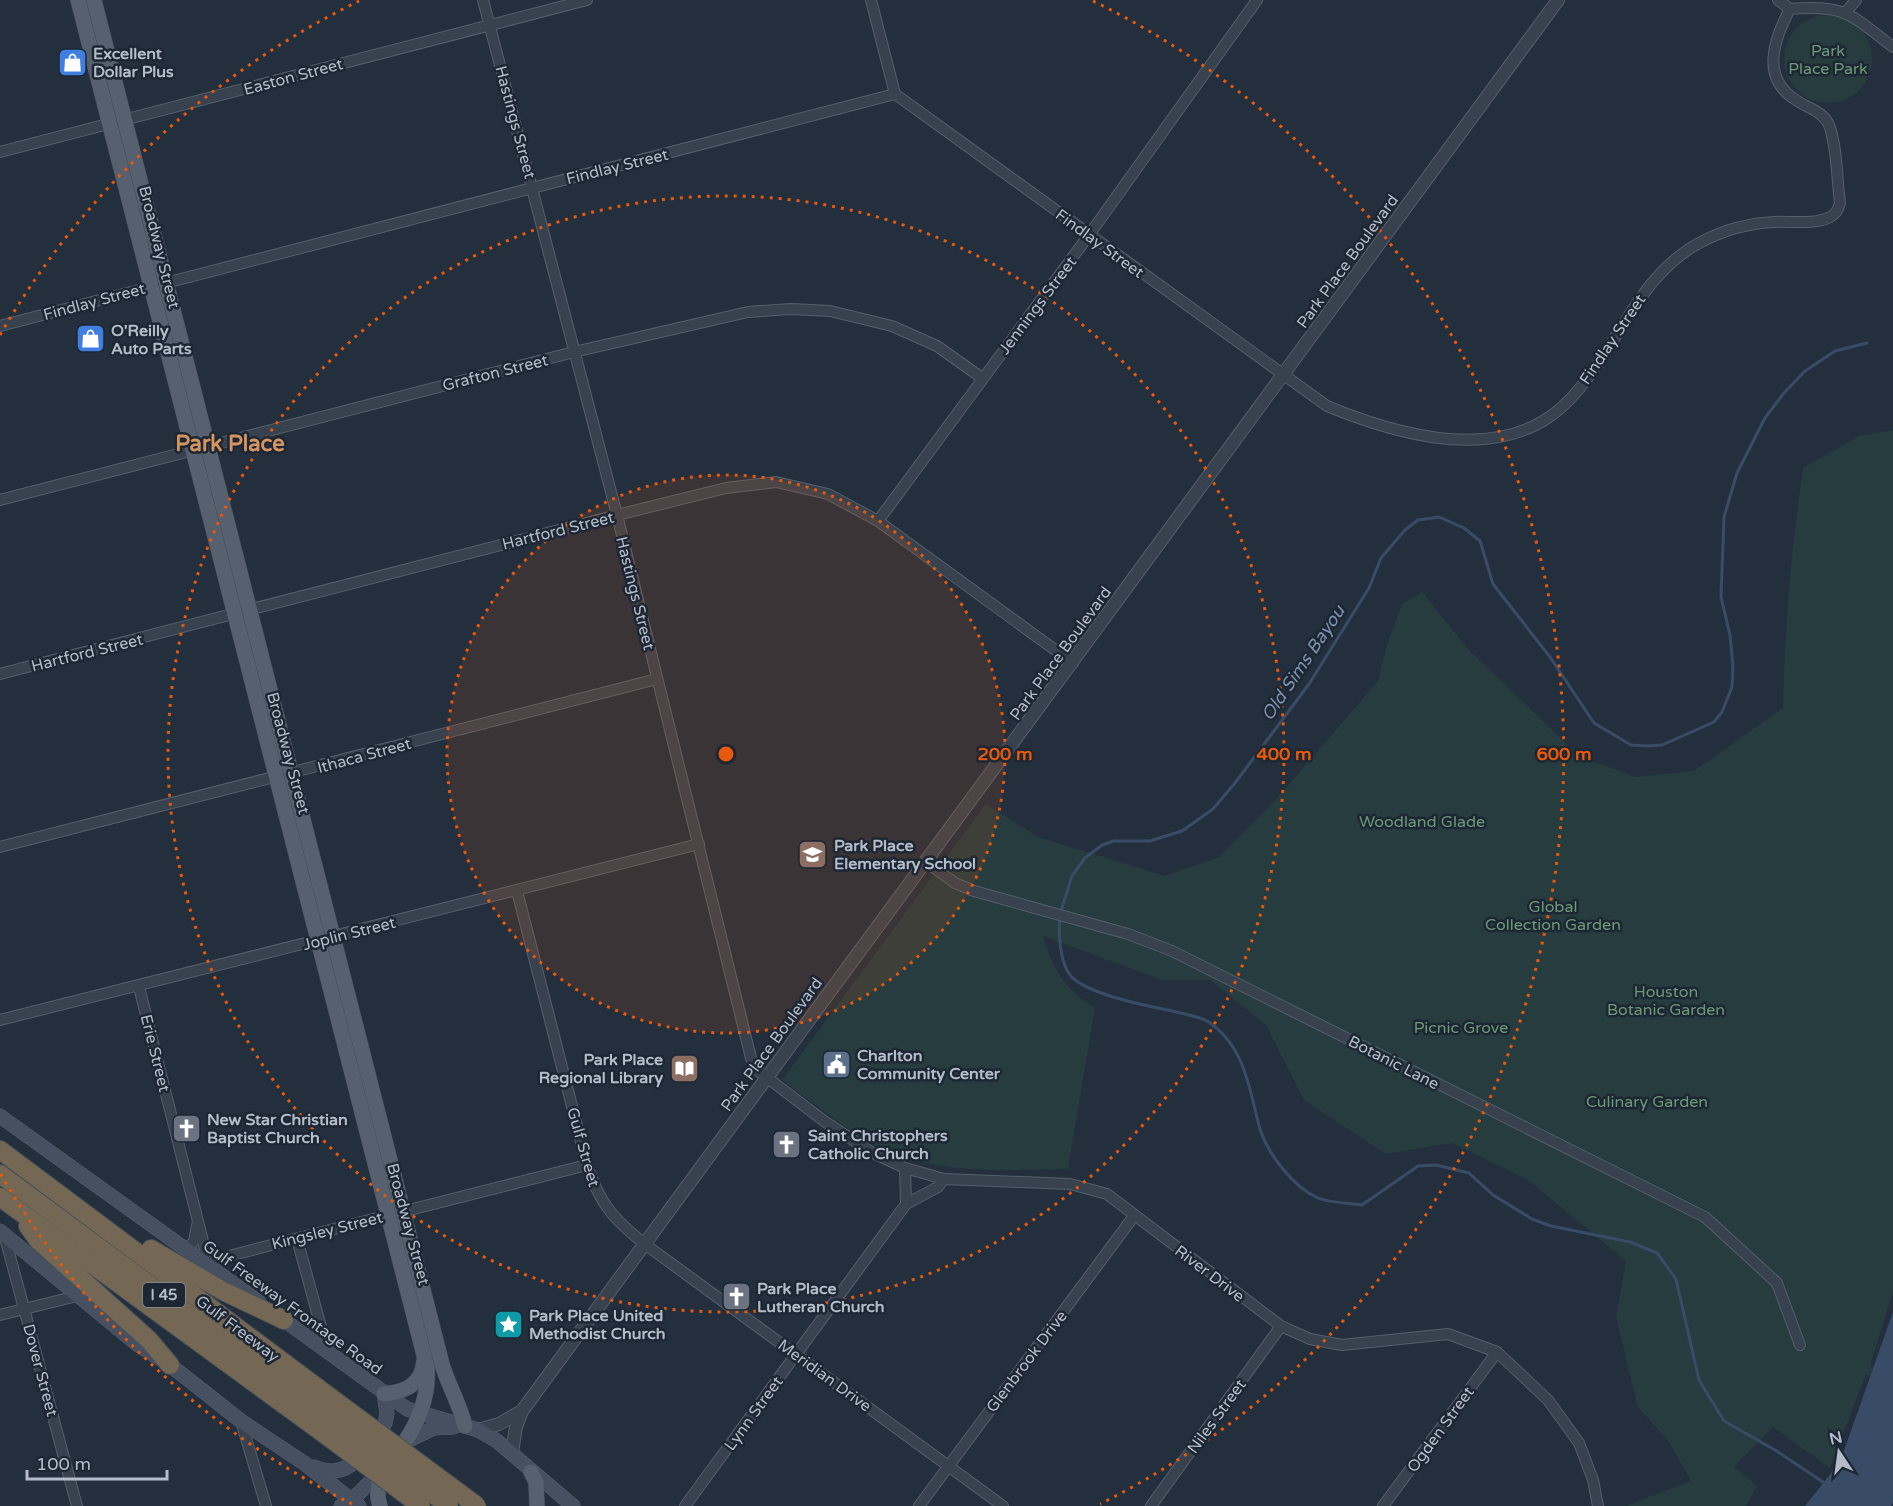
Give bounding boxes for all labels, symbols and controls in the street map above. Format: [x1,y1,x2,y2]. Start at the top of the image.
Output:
park label: Park Place Park [1788,41,1868,79]
place label: Excellent Dollar Plus [93,44,174,82]
shop icon: Excellent Dollar Plus [56,46,88,78]
street label: Easton Street [241,54,345,100]
street label: Hastings Street [490,64,540,181]
street label: Findlay Street [564,145,670,189]
street label: Broadway Street [134,184,184,311]
street label: Park Place Boulevard [1293,191,1403,332]
street label: Findlay Street [1051,205,1148,283]
street label: Jennings Street [994,253,1081,359]
street label: Findlay Street [41,279,147,325]
street label: Findlay Street [1575,291,1650,389]
place label: O'Reilly Auto Parts [111,321,192,359]
shop icon: O'Reilly Auto Parts [74,323,106,355]
street label: Grafton Street [440,350,550,396]
district label: Park Place [175,431,285,457]
street label: Hartford Street [500,507,616,555]
street label: Hastings Street [611,534,659,652]
street label: Park Place Boulevard [1006,583,1116,724]
water label: Old Sims Bayou [1256,600,1350,725]
street label: Hartford Street [29,629,145,677]
street label: Broadway Street [262,690,314,817]
street label: Ithaca Street [315,734,414,778]
text: 200 m [977,743,1033,765]
text: 400 m [1256,743,1312,765]
text: 600 m [1536,743,1592,765]
centre of rings [716,744,736,764]
park label: Woodland Glade [1359,812,1485,832]
place label: Park Place Elementary School [834,836,976,874]
school or university icon: Park Place Elementary School [797,838,829,870]
park label: Global Collection Garden [1485,897,1621,935]
street label: Joplin Street [301,913,398,955]
street label: Park Place Boulevard [717,974,827,1115]
park label: Houston Botanic Garden [1607,982,1725,1020]
street label: Erie Street [136,1012,174,1094]
park label: Picnic Grove [1414,1018,1508,1038]
street label: Botanic Lane [1345,1031,1442,1094]
place label: Charlton Community Center [857,1046,1001,1084]
public building icon: Charlton Community Center [820,1048,852,1080]
place label: Park Place Regional Library [539,1050,663,1088]
library icon: Park Place Regional Library [668,1052,700,1084]
park label: Culinary Garden [1586,1092,1708,1112]
street label: Gulf Street [562,1105,604,1189]
place label: New Star Christian Baptist Church [207,1110,348,1148]
church icon: New Star Christian Baptist Church [170,1112,202,1144]
place label: Saint Christophers Catholic Church [808,1126,948,1164]
church icon: Saint Christophers Catholic Church [771,1128,803,1160]
street label: Broadway Street [382,1161,434,1288]
street label: Kingsley Street [270,1208,385,1254]
street label: Gulf Freeway Frontage Road [200,1236,386,1378]
street label: River Drive [1170,1241,1248,1307]
place label: Park Place Lutheran Church [757,1279,885,1317]
church icon: Park Place Lutheran Church [720,1281,752,1313]
road number: I 45 [143,1283,185,1307]
street label: Gulf Freeway [193,1290,283,1366]
place label: Park Place United Methodist Church [529,1306,666,1344]
street label: Glenbrook Drive [982,1307,1072,1417]
place icon: Park Place United Methodist Church [492,1308,524,1340]
street label: Dover Street [18,1322,62,1419]
street label: Meridian Drive [774,1335,875,1416]
street label: Lynn Street [720,1372,788,1455]
street label: Niles Street [1183,1375,1251,1458]
street label: Ogden Street [1403,1383,1479,1477]
north arrow [1809,1422,1869,1482]
text: N [1827,1427,1844,1450]
scale bar [27,1443,166,1481]
text: 100 m [36,1453,91,1475]

